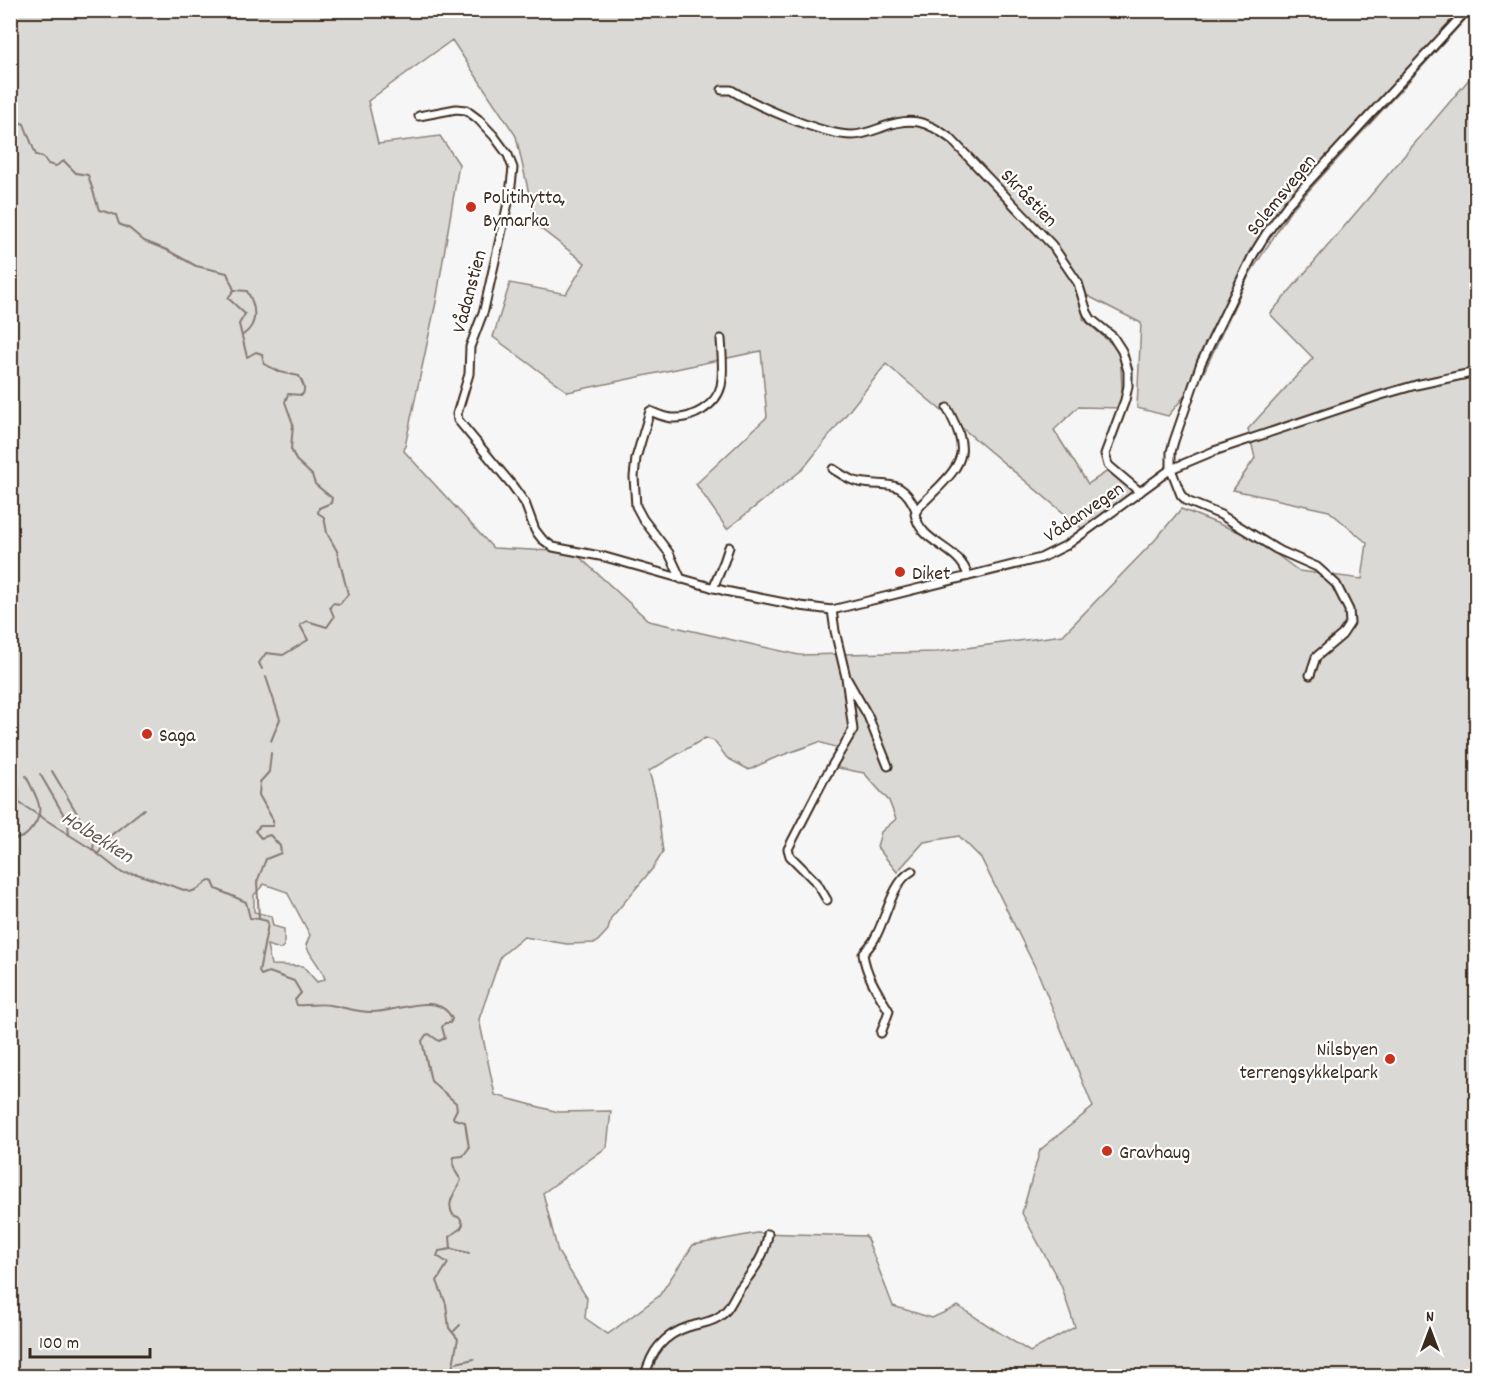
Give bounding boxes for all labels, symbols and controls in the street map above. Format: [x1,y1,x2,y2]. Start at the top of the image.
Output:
street label: Solemsvegen [1241,149,1324,243]
street label: Skråstien [993,163,1063,235]
place label: Politihytta, Bymarka [483,185,566,236]
marker: Politihytta, Bymarka [464,200,478,214]
street label: Vådanstien [446,247,495,337]
street label: Vådanvegen [1039,476,1130,551]
place label: Diket [912,561,950,589]
marker: Diket [893,565,907,579]
place label: Saga [159,723,196,751]
marker: Saga [140,727,154,741]
water label: Holbekken [55,805,139,873]
place label: Nilsbyen terrengsykkelpark [1239,1037,1378,1088]
marker: Nilsbyen terrengsykkelpark [1383,1052,1397,1066]
place label: Gravhaug [1119,1140,1190,1168]
marker: Gravhaug [1100,1144,1114,1158]
north arrow [1400,1300,1460,1360]
text: N [1426,1306,1434,1329]
scale bar [30,1321,150,1359]
text: 100 m [39,1332,79,1357]

